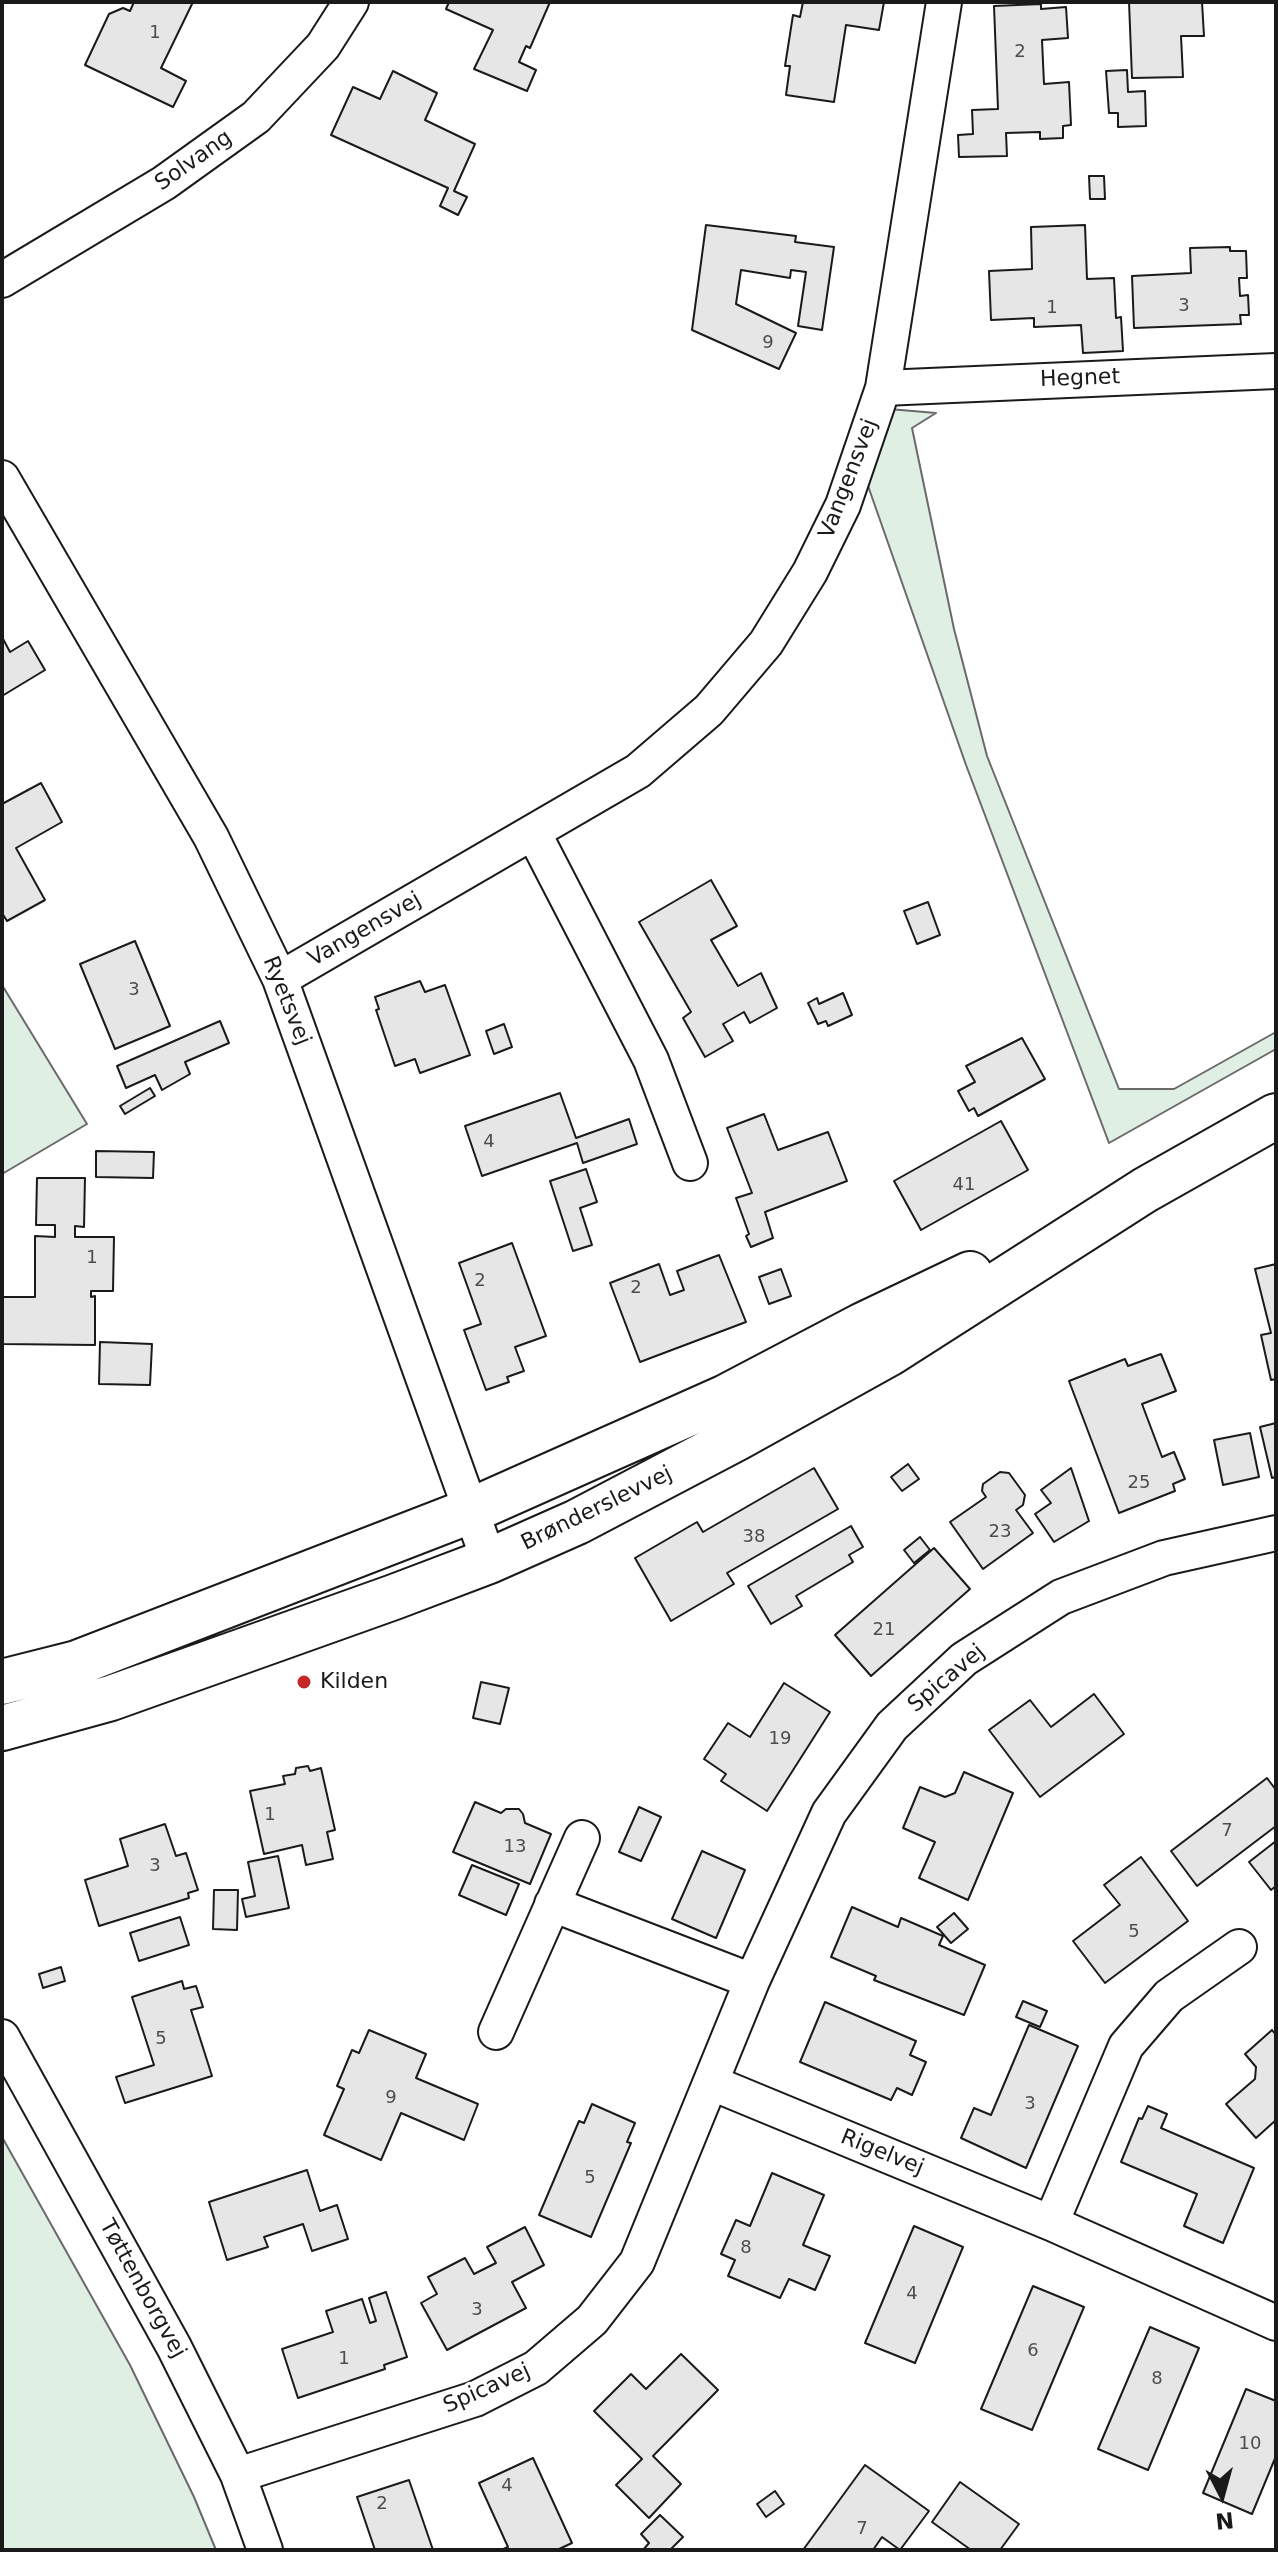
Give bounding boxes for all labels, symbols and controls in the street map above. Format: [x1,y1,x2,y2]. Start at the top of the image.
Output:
house number: 1 [149,22,161,44]
house number: 2 [1014,41,1026,63]
street label: Solvang [150,125,238,197]
house number: 3 [1178,295,1190,317]
house number: 1 [1046,297,1058,319]
house number: 9 [762,332,774,354]
street label: Hegnet [1039,364,1121,394]
street label: Vangensvej [814,415,884,543]
street label: Vangensvej [304,887,426,973]
street label: Ryetsvej [256,953,316,1049]
house number: 3 [128,979,140,1001]
house number: 4 [483,1131,495,1153]
house number: 41 [953,1174,975,1196]
house number: 1 [86,1247,98,1269]
house number: 2 [474,1270,486,1292]
house number: 2 [630,1277,642,1299]
street label: Brønderslevvej [517,1461,677,1557]
house number: 25 [1128,1472,1150,1494]
house number: 23 [989,1521,1011,1543]
house number: 38 [743,1526,765,1548]
house number: 21 [873,1619,895,1641]
street label: Spicavej [903,1639,991,1719]
place label: Kilden [320,1669,388,1695]
marker: Kilden [295,1673,313,1691]
house number: 19 [769,1728,791,1750]
house number: 1 [264,1804,276,1826]
house number: 7 [1221,1820,1233,1842]
house number: 13 [504,1836,526,1858]
house number: 3 [149,1855,161,1877]
house number: 5 [1128,1921,1140,1943]
house number: 5 [155,2028,167,2050]
house number: 9 [385,2087,397,2109]
house number: 3 [1024,2093,1036,2115]
street label: Rigelvej [836,2124,928,2182]
house number: 5 [584,2167,596,2189]
street label: Tøttenborgvej [93,2215,191,2363]
house number: 8 [740,2237,752,2259]
house number: 4 [906,2283,918,2305]
house number: 3 [471,2299,483,2321]
house number: 6 [1027,2340,1039,2362]
house number: 1 [338,2348,350,2370]
street label: Spicavej [439,2358,535,2420]
house number: 8 [1151,2368,1163,2390]
house number: 10 [1239,2433,1261,2455]
north arrow [1182,2456,1262,2536]
house number: 4 [501,2475,513,2497]
house number: 2 [376,2493,388,2515]
text: N [1214,2507,1235,2534]
house number: 7 [856,2518,868,2540]

